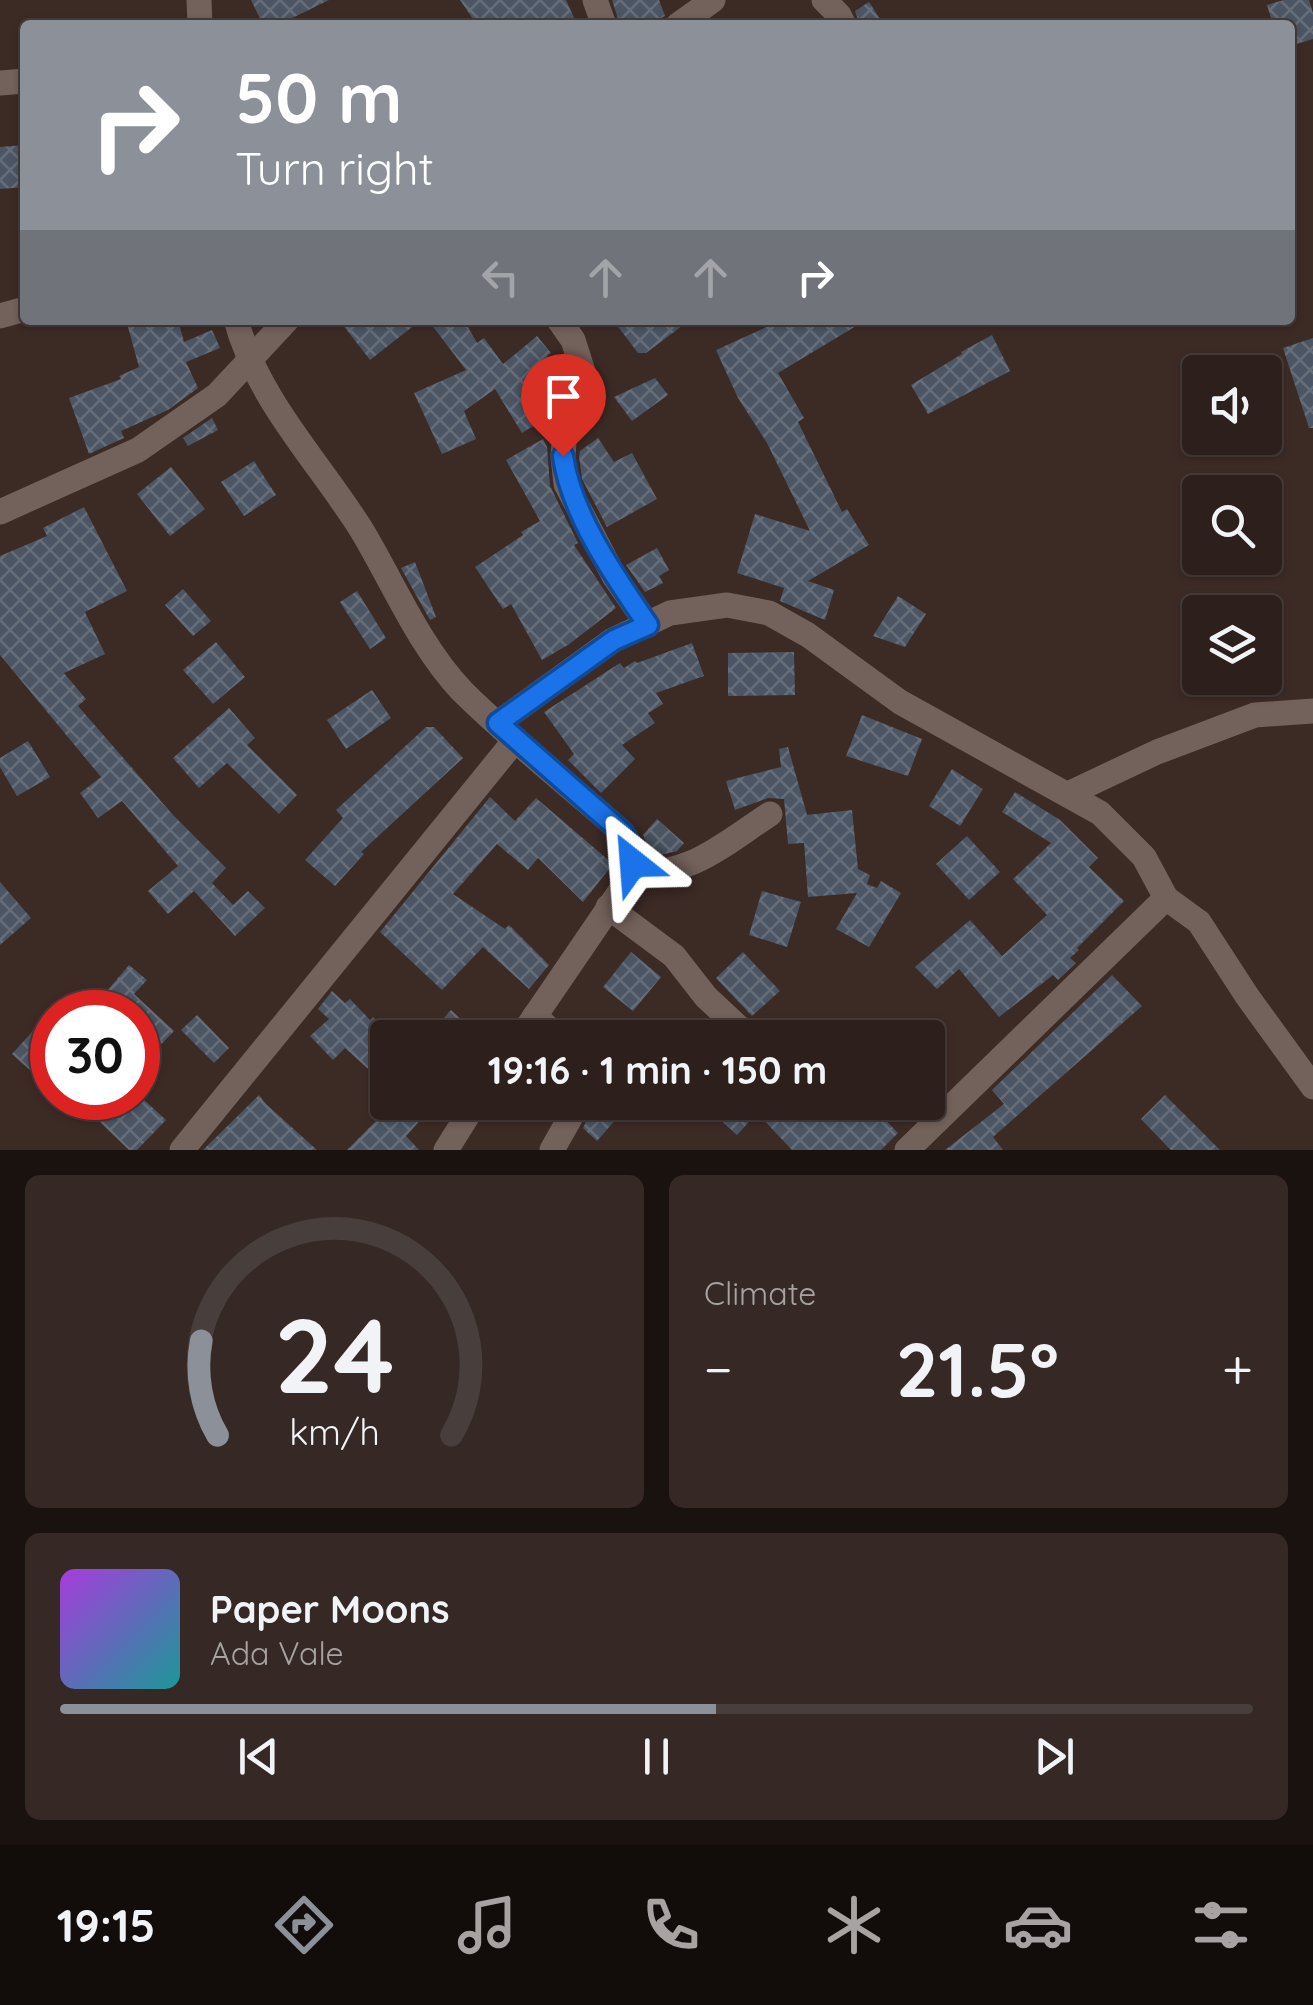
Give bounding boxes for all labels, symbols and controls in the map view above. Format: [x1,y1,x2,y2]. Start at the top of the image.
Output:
text: 50 m [235,53,402,141]
icon: right [70,60,200,190]
text: Turn right [235,140,434,196]
icon: left [473,250,528,305]
icon: ahead [578,250,633,305]
icon: ahead [683,250,738,305]
icon: right [788,250,843,305]
pin [521,354,606,457]
map controls [1182,355,1282,695]
button: sound [1182,355,1282,455]
icon: arrive [536,369,591,424]
button: search [1182,475,1282,575]
button: layers [1182,595,1282,695]
position arrow [581,811,685,915]
speed limit sign: 30 [30,990,160,1120]
text: 19:16 · 1 min · 150 m [488,1046,827,1094]
text: Climate [704,1273,816,1313]
text: 24 [274,1289,395,1419]
text: 21.5° [896,1322,1059,1416]
text: − [704,1334,733,1403]
text: + [1222,1334,1253,1403]
text: km/h [289,1409,380,1454]
text: Paper Moons [210,1585,450,1633]
text: Ada Vale [210,1633,344,1673]
icon: previous [231,1729,286,1784]
icon: pause [629,1729,684,1784]
icon: next [1027,1729,1082,1784]
icon: directions [269,1890,339,1960]
icon: music [452,1890,522,1960]
icon: phone [636,1890,706,1960]
icon: climate [819,1890,889,1960]
icon: car [1003,1890,1073,1960]
icon: filters [1186,1890,1256,1960]
text: 19:15 [57,1897,156,1953]

